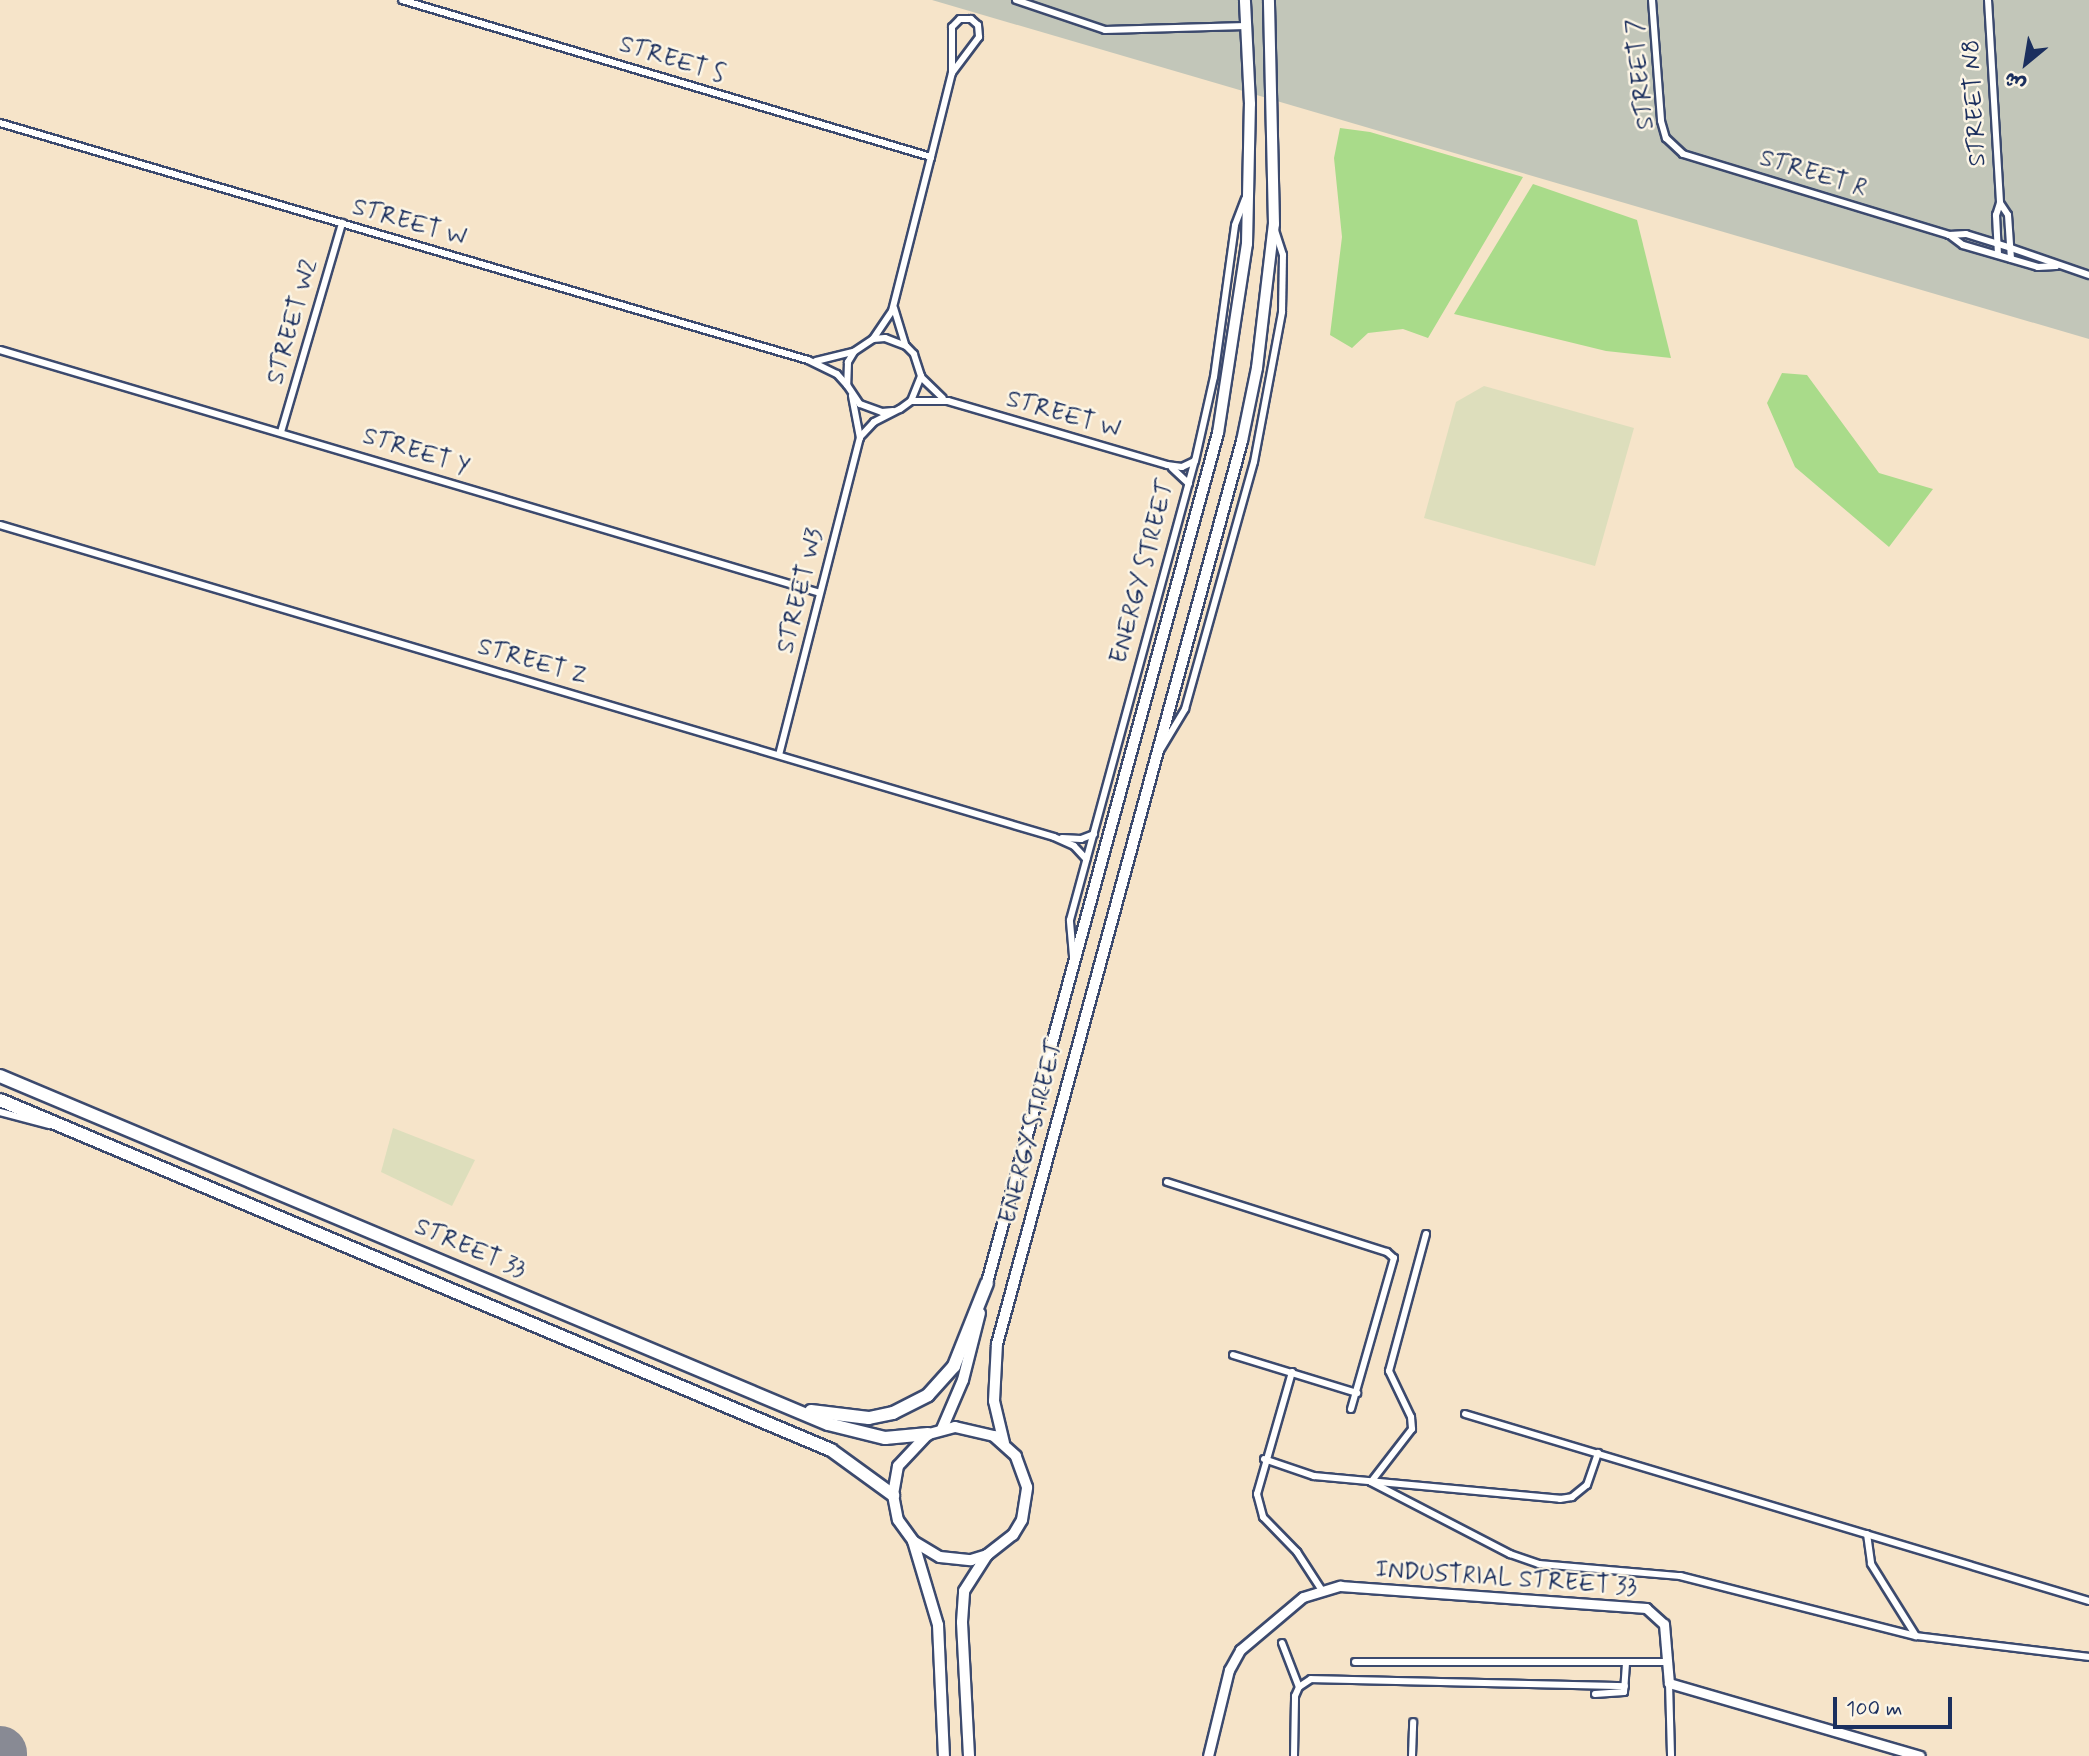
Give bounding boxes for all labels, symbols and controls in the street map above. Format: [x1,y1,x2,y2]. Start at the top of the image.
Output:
street label: STREET 7 [1621,17,1661,131]
north arrow [1991,28,2061,98]
street label: STREET S [615,30,729,90]
street label: STREET N8 [1957,39,1993,167]
text: ش [2000,66,2031,98]
street label: STREET R [1756,144,1870,204]
street label: STREET W [348,193,470,253]
street label: STREET W2 [261,255,325,389]
street label: STREET W [1002,385,1124,445]
street label: STREET Y [358,422,474,482]
street label: ENERGY STREET [1105,477,1181,667]
street label: STREET W3 [771,525,831,657]
street label: STREET Z [473,632,591,692]
street label: ENERGY STREET [994,1037,1070,1227]
street label: STREET 33 [410,1213,530,1285]
street label: INDUSTRIAL STREET 33 [1374,1555,1638,1603]
scale bar [1837,1682,1956,1726]
text: 100 m [1846,1695,1902,1723]

